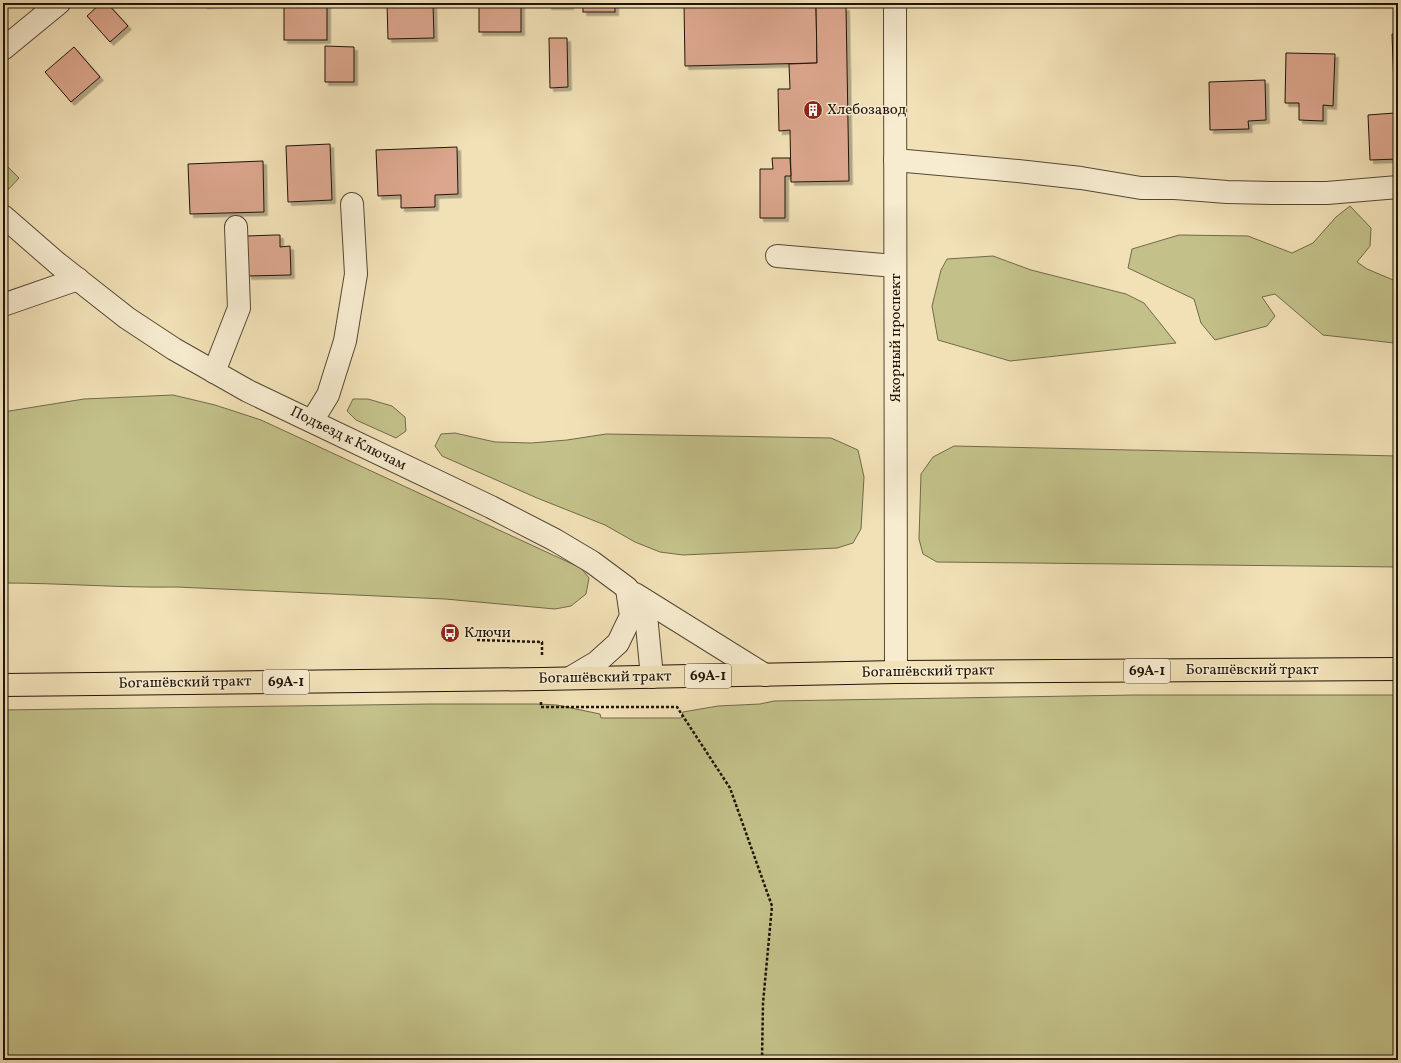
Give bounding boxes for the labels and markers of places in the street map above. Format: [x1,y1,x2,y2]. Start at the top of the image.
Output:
building icon: Хлебозавод [802,99,824,121]
place label: Хлебозавод [827,100,907,121]
bus stop icon: Ключи [439,622,461,644]
place label: Ключи [464,623,511,644]

